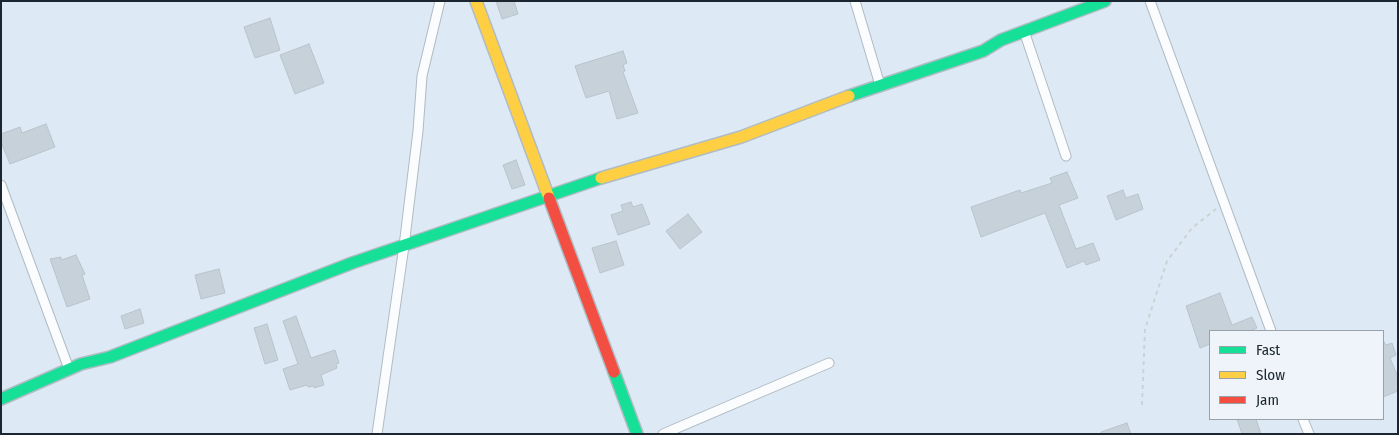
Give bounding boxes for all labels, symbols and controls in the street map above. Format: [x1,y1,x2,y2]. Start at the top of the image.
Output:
legend [1209,330,1384,420]
text: Fast [1256,341,1280,359]
text: Slow [1256,366,1285,384]
text: Jam [1256,391,1279,409]

